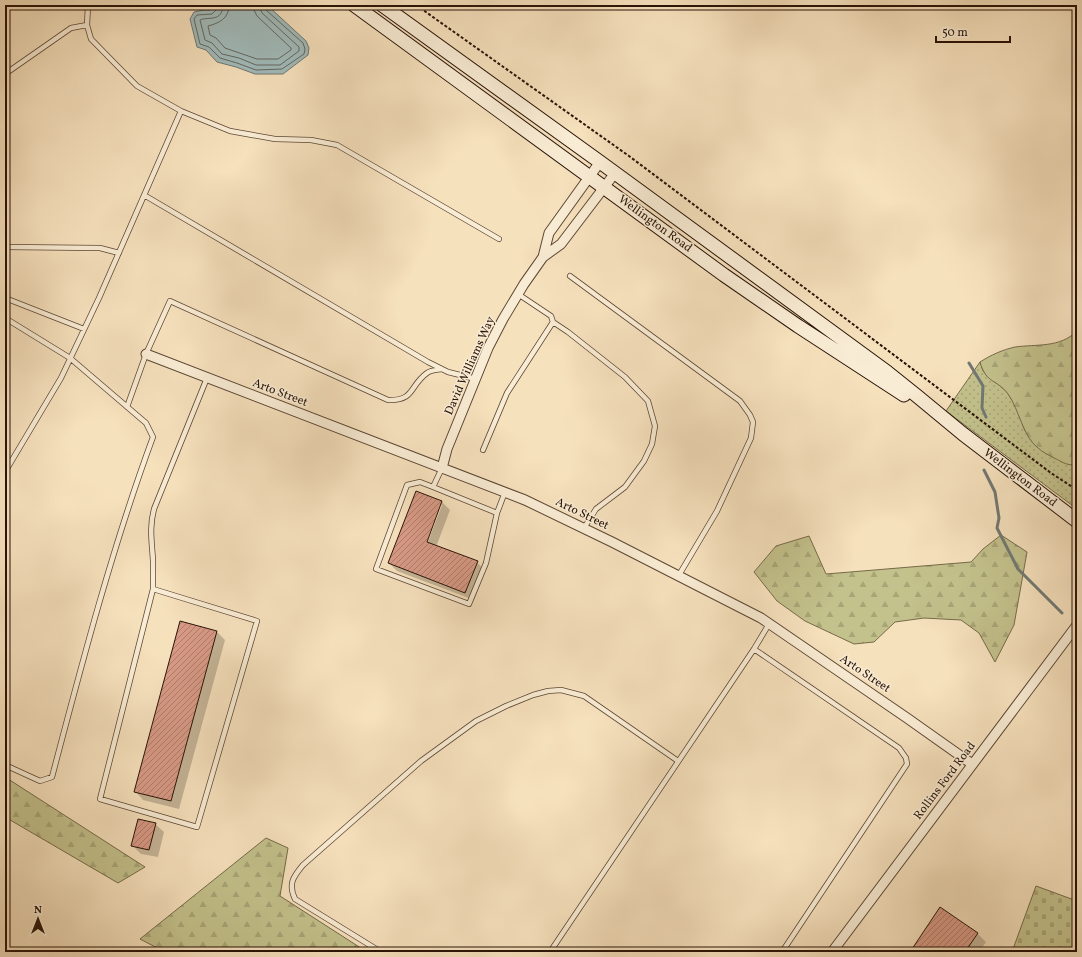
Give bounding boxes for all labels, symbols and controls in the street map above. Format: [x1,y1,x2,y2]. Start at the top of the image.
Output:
scale bar [936,18,1010,44]
text: 50 m [942,25,968,41]
street label: Wellington Road [615,192,695,256]
street label: David Williams Way [441,314,499,418]
street label: Arto Street [250,375,310,411]
street label: Wellington Road [980,445,1060,511]
street label: Arto Street [553,494,611,534]
street label: Arto Street [837,651,893,697]
street label: Rollins Ford Road [910,739,980,823]
north arrow [18,899,58,939]
text: N [34,903,42,918]

